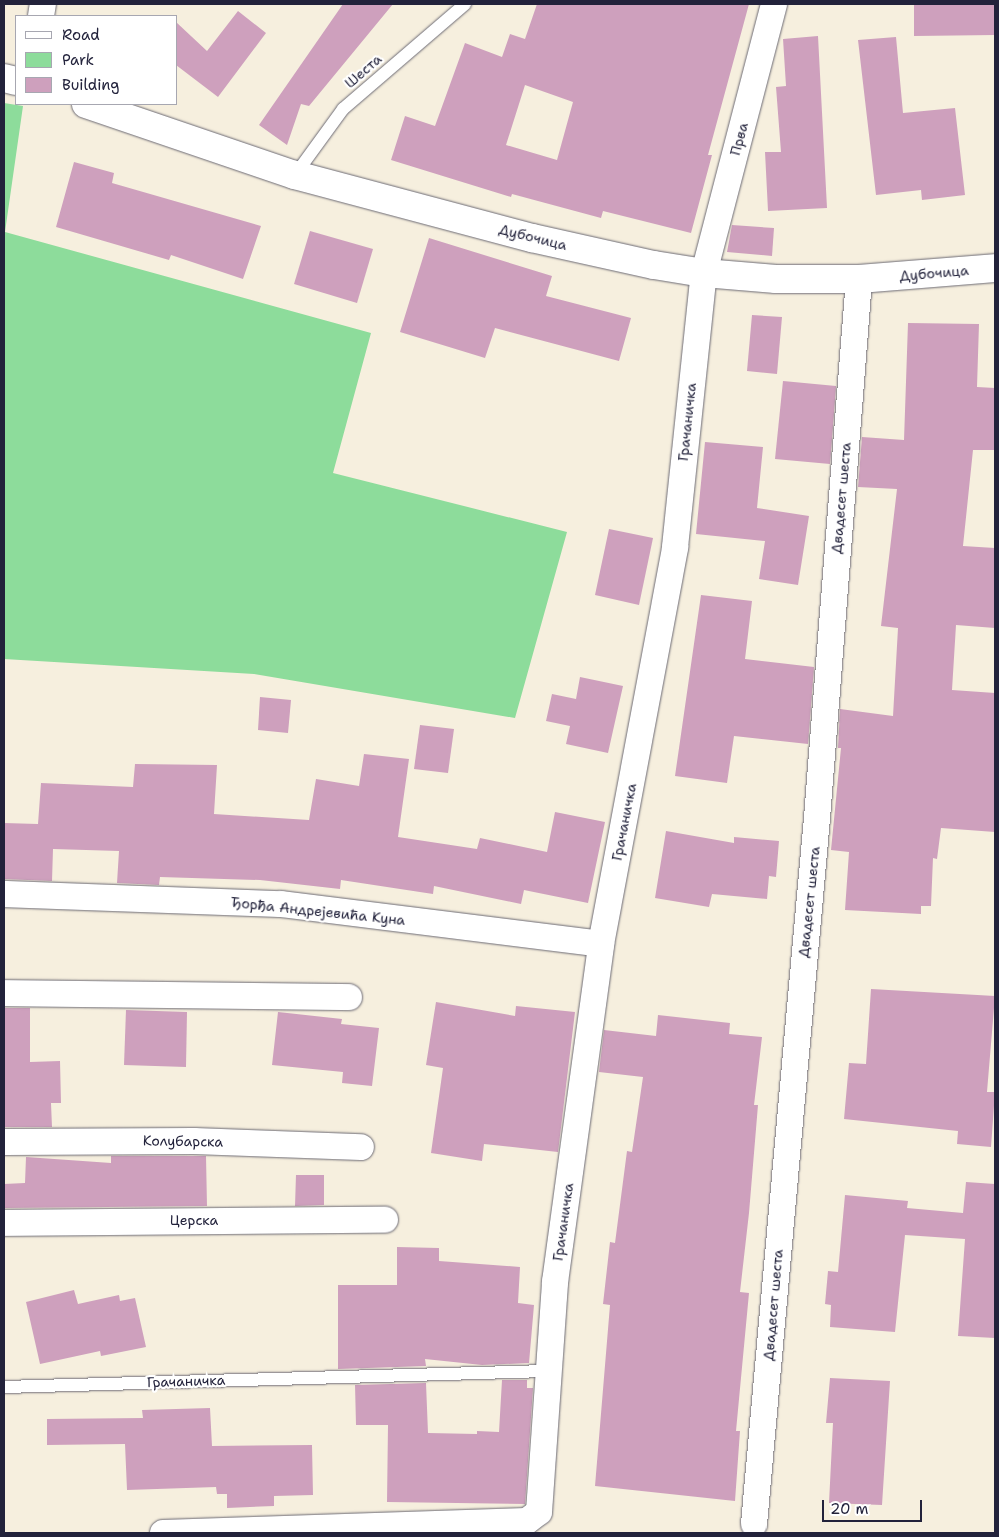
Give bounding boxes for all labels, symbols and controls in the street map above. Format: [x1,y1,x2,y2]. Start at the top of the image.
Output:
legend [15,15,178,105]
text: Road [62,25,100,45]
text: Park [62,50,94,70]
street label: Шеста [341,51,385,91]
text: Building [62,75,119,95]
street label: Прва [727,121,751,157]
street label: Дубочица [497,220,569,254]
street label: Дубочица [899,262,969,284]
street label: Грачаничка [675,382,699,462]
street label: Двадесет шеста [828,442,854,554]
street label: Грачаничка [608,782,640,862]
street label: Двадесет шеста [795,846,823,958]
street label: Ђорђа Андрејевића Куна [230,893,406,929]
street label: Колубарска [143,1132,223,1150]
street label: Грачаничка [549,1182,577,1262]
street label: Церска [170,1212,218,1228]
street label: Двадесет шеста [760,1249,786,1361]
street label: Грачаничка [146,1371,226,1391]
scale bar [824,1490,924,1522]
text: 20 m [830,1499,869,1519]

